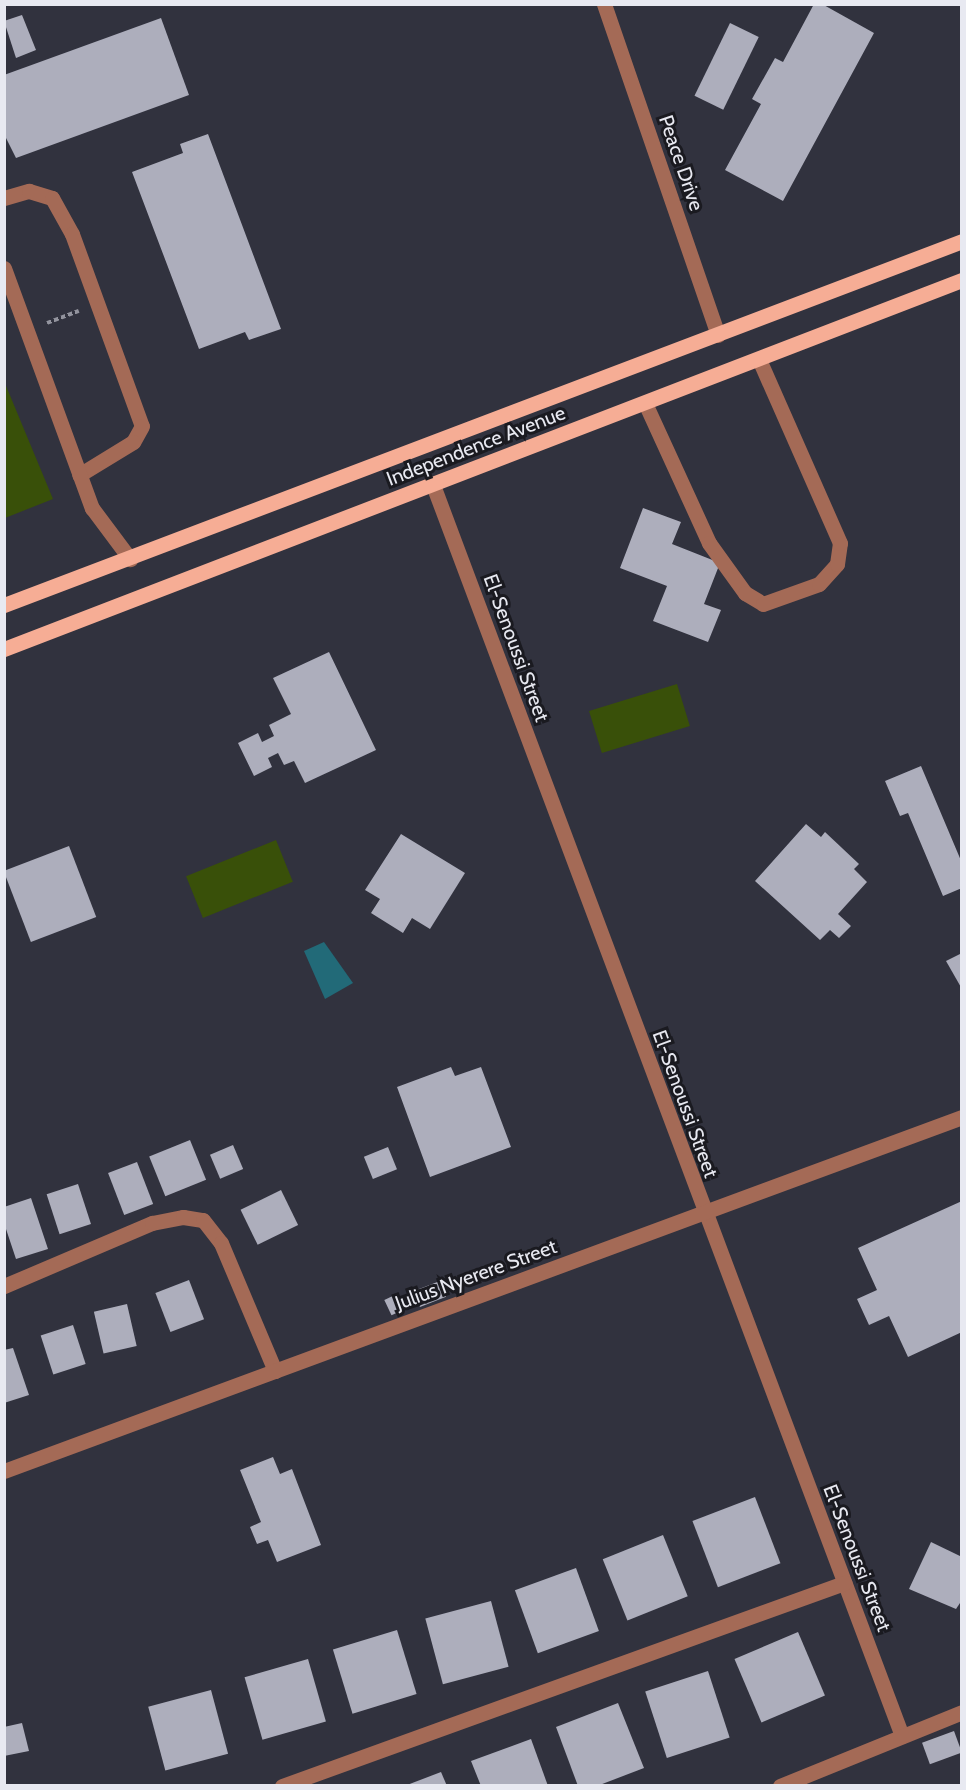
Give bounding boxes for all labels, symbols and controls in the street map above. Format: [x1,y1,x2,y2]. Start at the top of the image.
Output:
street label: Peace Drive [653,112,709,214]
street label: Independence Avenue [383,401,569,491]
street label: El-Senoussi Street [478,571,554,725]
street label: El-Senoussi Street [647,1027,723,1181]
street label: Julius Nyerere Street [392,1235,560,1315]
street label: El-Senoussi Street [818,1481,896,1635]

